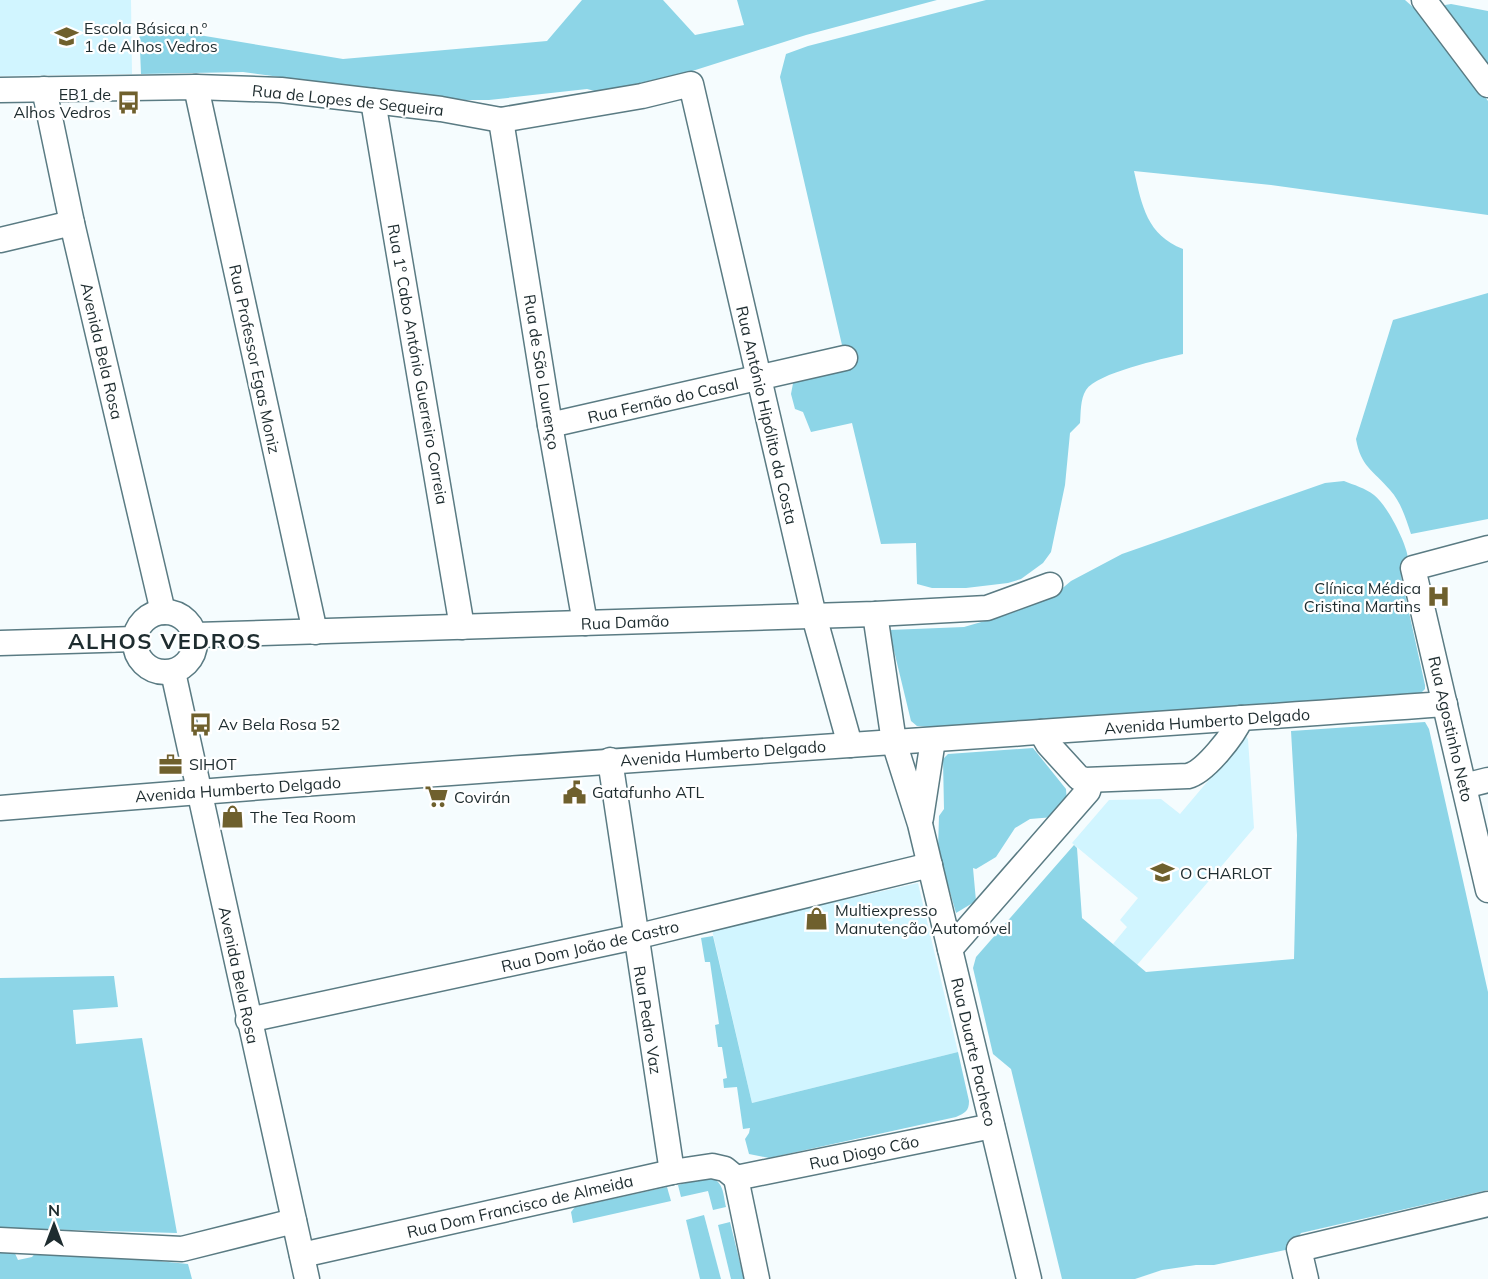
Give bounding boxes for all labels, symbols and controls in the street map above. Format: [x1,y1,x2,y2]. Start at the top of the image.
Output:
place label: Escola Básica n.º 1 de Alhos Vedros [84,18,218,56]
school or university icon: Escola Básica n.º 1 de Alhos Vedros [53,24,79,50]
street label: Rua de Lopes de Sequeira [251,80,445,120]
place label: EB1 de Alhos Vedros [13,84,111,122]
bus stop icon: EB1 de Alhos Vedros [116,90,142,116]
street label: Rua 1º Cabo António Guerreiro Correia [383,222,453,506]
street label: Rua Professor Egas Moniz [225,263,285,455]
street label: Avenida Bela Rosa [77,281,127,421]
street label: Rua de São Lourenço [520,293,564,451]
street label: Rua António Hipólito da Costa [732,304,802,526]
street label: Rua Fernão do Casal [586,373,740,427]
place label: Clínica Médica Cristina Martins [1304,578,1421,616]
hospital icon: Clínica Médica Cristina Martins [1426,584,1452,610]
street label: Rua Damão [580,610,670,634]
district label: ALHOS VEDROS [68,627,262,655]
street label: Rua Agostinho Neto [1424,654,1478,804]
street label: Avenida Humberto Delgado [1103,704,1311,738]
bus stop icon: Av Bela Rosa 52 [187,711,213,737]
place label: Av Bela Rosa 52 [218,714,340,734]
street label: Avenida Humberto Delgado [619,736,827,770]
office icon: SIHOT [158,751,184,777]
place label: SIHOT [189,754,237,774]
street label: Avenida Humberto Delgado [134,772,342,806]
public building icon: Gatafunho ATL [561,779,587,805]
place label: Gatafunho ATL [592,782,704,802]
supermarket icon: Covirán [423,784,449,810]
place label: Covirán [454,787,511,807]
shop icon: The Tea Room [219,804,245,830]
place label: The Tea Room [250,807,356,827]
school or university icon: O CHARLOT [1149,860,1175,886]
place label: O CHARLOT [1180,863,1272,883]
place label: Multiexpresso Manutenção Automóvel [835,900,1011,938]
street label: Avenida Bela Rosa [215,905,263,1045]
shop icon: Multiexpresso Manutenção Automóvel [804,906,830,932]
street label: Rua Dom João de Castro [499,916,681,976]
street label: Rua Pedro Vaz [630,964,666,1076]
street label: Rua Duarte Pacheco [947,976,1001,1128]
street label: Rua Diogo Cão [807,1131,921,1173]
street label: Rua Dom Francisco de Almeida [405,1170,635,1242]
north arrow [24,1195,84,1255]
text: N [48,1200,60,1220]

